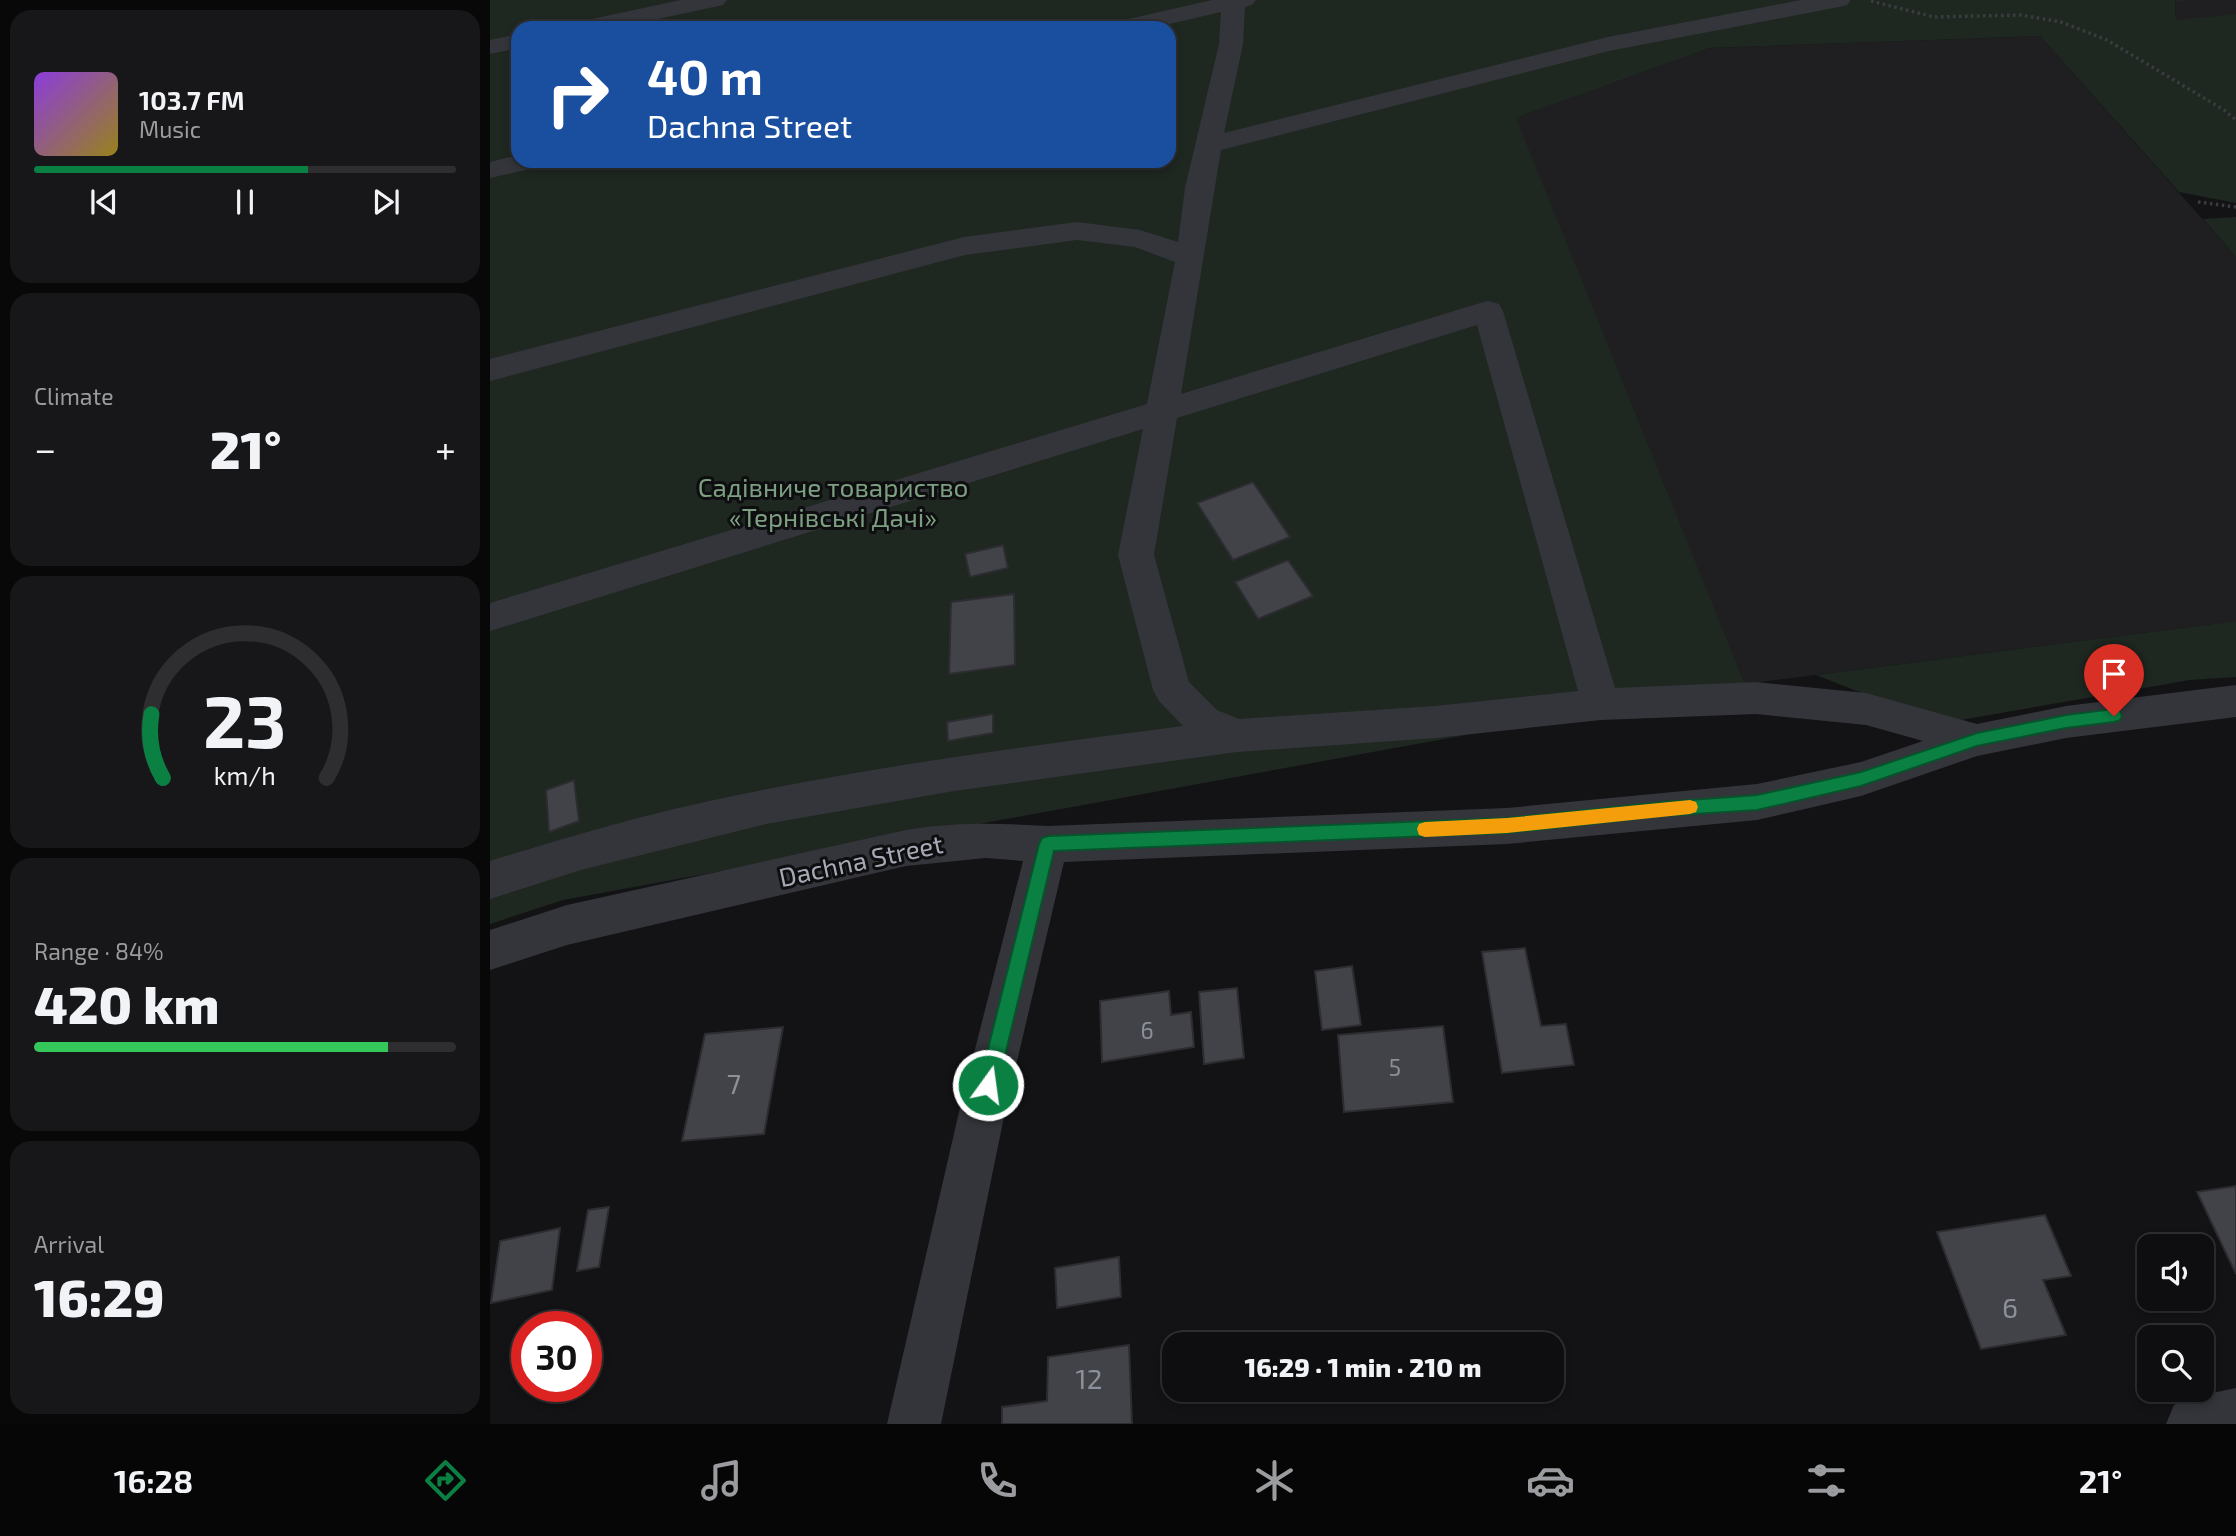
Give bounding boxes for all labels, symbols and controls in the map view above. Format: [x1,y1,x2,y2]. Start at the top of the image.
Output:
text: 40 m [647,46,763,105]
icon: right [532,49,623,140]
text: 103.7 FM [139,84,245,115]
text: Dachna Street [647,106,852,144]
text: Music [139,115,201,143]
icon: previous [85,183,123,221]
icon: pause [226,183,264,221]
icon: next [367,183,405,221]
text: Climate [34,382,114,410]
text: 21° [210,417,281,479]
text: − [34,425,56,471]
text: + [435,425,456,471]
park label: Садівниче товариство «Тернівські Дачі» [698,471,968,532]
pin [2084,644,2144,716]
icon: arrive [2095,655,2133,693]
text: 23 [203,675,287,763]
text: km/h [214,760,276,790]
street label: Dachna Street [776,827,946,892]
text: Range · 84% [34,937,164,965]
text: 420 km [34,972,220,1034]
house number: 6 [1140,1016,1154,1044]
position arrow [951,1048,1025,1122]
house number: 5 [1389,1053,1401,1081]
house number: 7 [727,1066,741,1100]
text: Arrival [34,1230,104,1258]
map controls [2137,1234,2214,1402]
button: sound [2137,1234,2214,1311]
text: 16:29 [34,1265,165,1327]
house number: 6 [2002,1290,2018,1324]
speed limit sign: 30 [511,1311,602,1402]
button: search [2137,1325,2214,1402]
text: 16:29 · 1 min · 210 m [1245,1351,1481,1382]
house number: 12 [1076,1361,1102,1395]
icon: directions [421,1456,470,1505]
icon: music [697,1456,746,1505]
icon: phone [973,1456,1022,1505]
icon: climate [1250,1456,1299,1505]
icon: car [1526,1456,1575,1505]
icon: filters [1802,1456,1851,1505]
text: 16:28 [114,1461,193,1499]
text: 21° [2079,1461,2122,1499]

